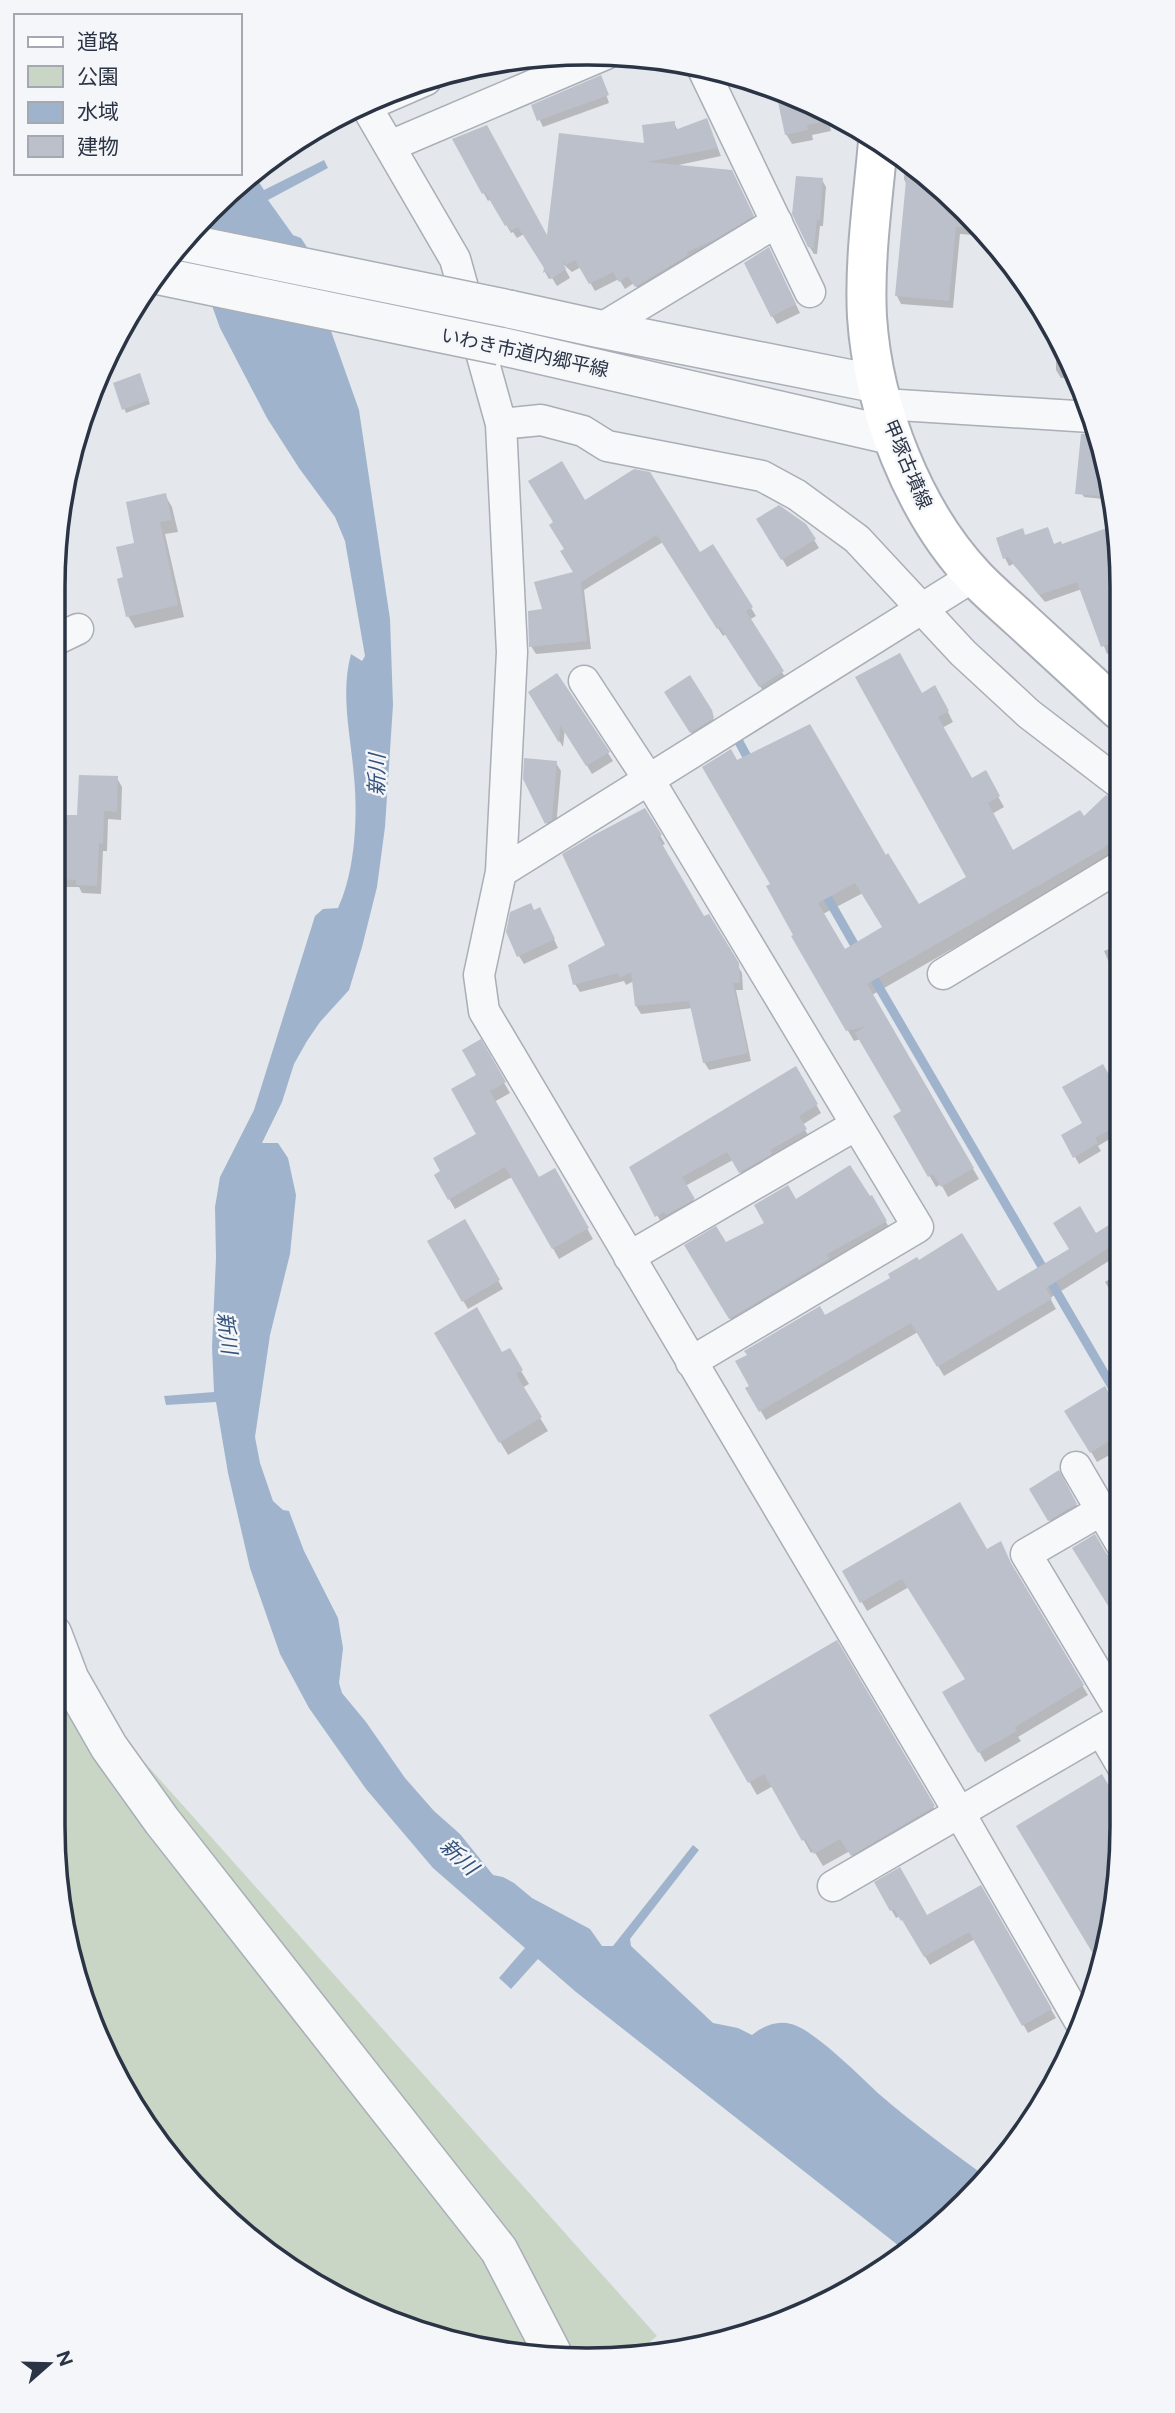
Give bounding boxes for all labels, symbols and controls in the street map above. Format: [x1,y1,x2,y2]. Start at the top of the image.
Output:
legend [14,14,242,175]
text: 道路 [77,29,119,54]
text: 公園 [77,64,119,89]
text: 水域 [77,99,119,124]
text: 建物 [77,134,119,159]
street label: いわき市道内郷平線 [439,323,611,382]
street label: 甲塚古墳線 [878,416,937,512]
water label: 新川 [364,752,389,796]
water label: 新川 [213,1311,243,1357]
water label: 新川 [435,1833,485,1881]
north arrow [14,2329,84,2399]
text: N [51,2348,78,2369]

